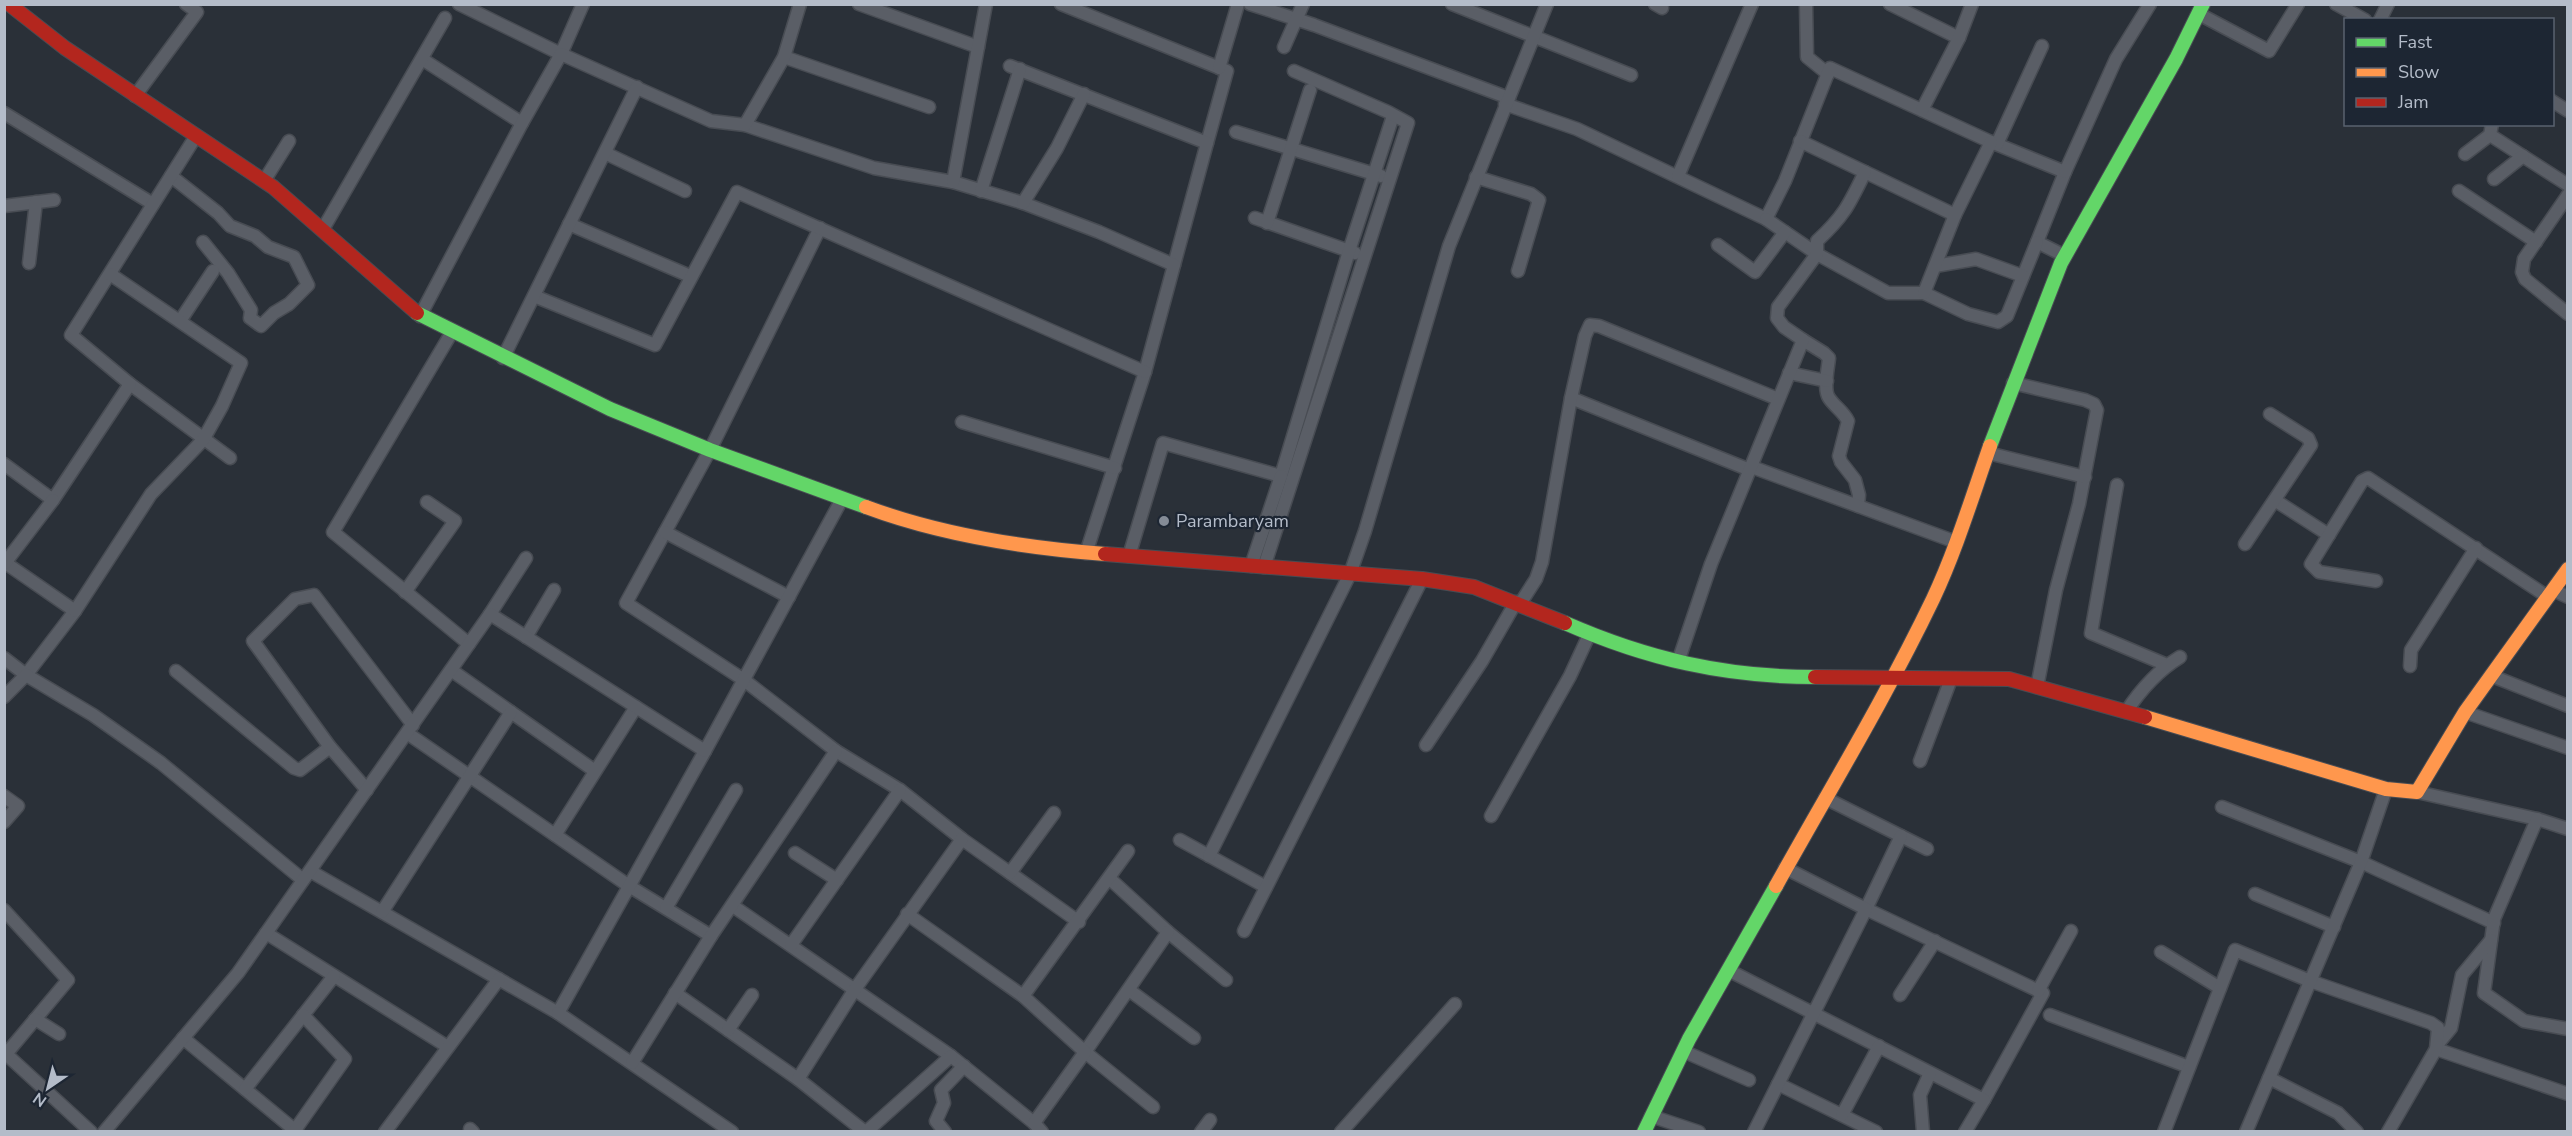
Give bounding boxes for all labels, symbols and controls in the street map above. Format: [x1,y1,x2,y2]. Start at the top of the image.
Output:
legend [2344,18,2554,126]
text: Fast [2398,30,2433,54]
text: Slow [2398,60,2439,84]
text: Jam [2397,90,2429,114]
place label: Parambaryam [1176,509,1289,533]
marker: Parambaryam [1157,514,1171,528]
north arrow [18,1058,78,1118]
text: N [29,1087,51,1112]

